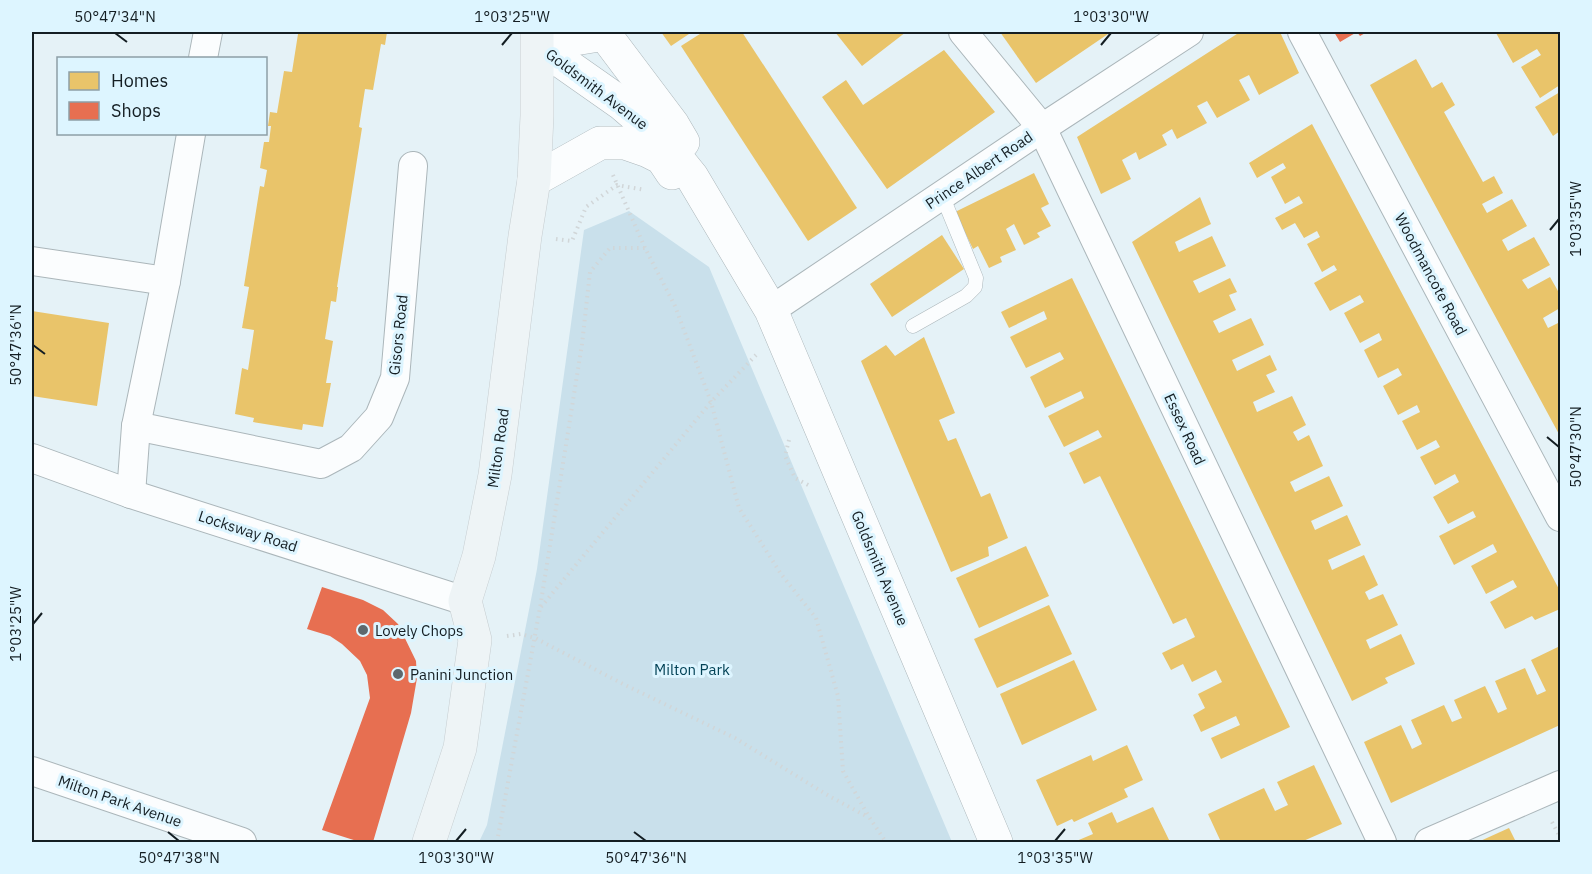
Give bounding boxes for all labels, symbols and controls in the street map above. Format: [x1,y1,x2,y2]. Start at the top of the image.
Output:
text: 50°47'34"N [74,7,156,26]
text: 1°03'25"W [474,7,550,26]
text: 1°03'30"W [1073,7,1149,26]
street label: Goldsmith Avenue [542,44,652,134]
legend [57,57,267,135]
text: Homes [111,69,168,92]
text: Shops [111,99,161,122]
street label: Prince Albert Road [922,127,1036,213]
text: 1°03'35"W [1566,181,1585,257]
street label: Woodmancote Road [1391,210,1471,338]
street label: Gisors Road [384,294,412,376]
text: 50°47'36"N [6,304,25,386]
street label: Essex Road [1160,390,1210,468]
text: 50°47'30"N [1566,406,1585,488]
street label: Milton Road [483,407,513,489]
street label: Locksway Road [196,506,300,556]
street label: Goldsmith Avenue [847,508,913,628]
text: 1°03'25"W [6,586,25,662]
place label: Lovely Chops [375,621,463,640]
marker: Lovely Chops [356,623,370,637]
park label: Milton Park [654,660,730,679]
place label: Panini Junction [410,665,513,684]
marker: Panini Junction [391,667,405,681]
street label: Milton Park Avenue [56,771,184,831]
text: 50°47'38"N [138,848,220,867]
text: 1°03'30"W [418,848,494,867]
text: 50°47'36"N [605,848,687,867]
text: 1°03'35"W [1017,848,1093,867]

